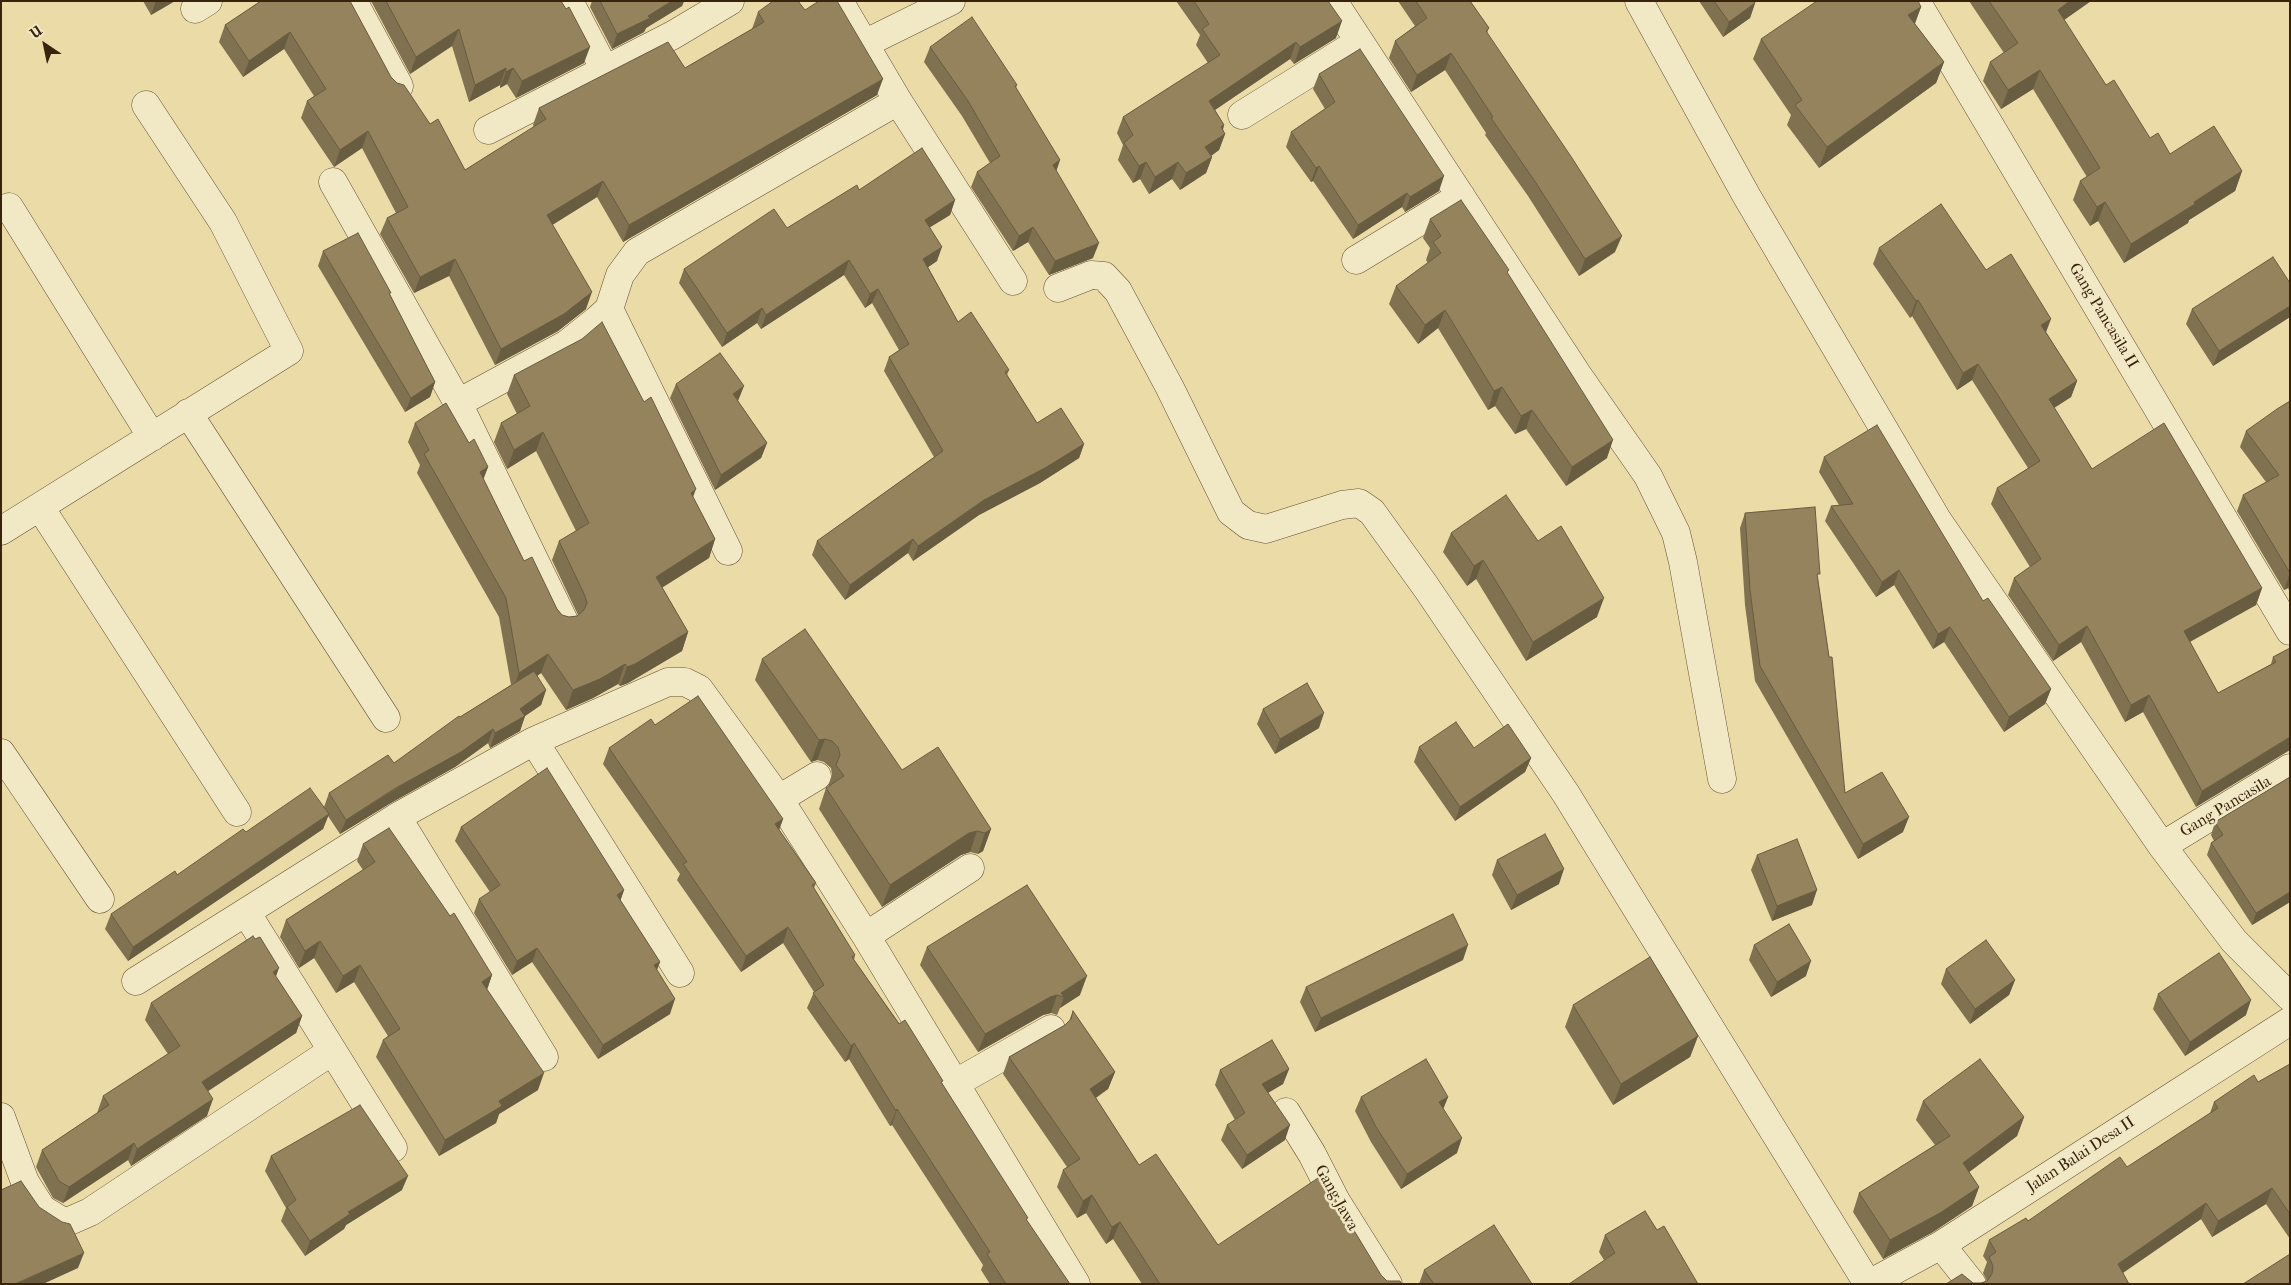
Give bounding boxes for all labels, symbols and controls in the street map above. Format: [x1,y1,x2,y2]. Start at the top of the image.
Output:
north arrow [20,20,70,70]
text: U [27,22,46,42]
street label: Gang Pancasila II [2064,260,2142,372]
street label: Gang Pancasila [2177,772,2275,842]
street label: Jalan Balai Desa II [2023,1113,2139,1197]
street label: Gang Jawa [1310,1162,1362,1234]

